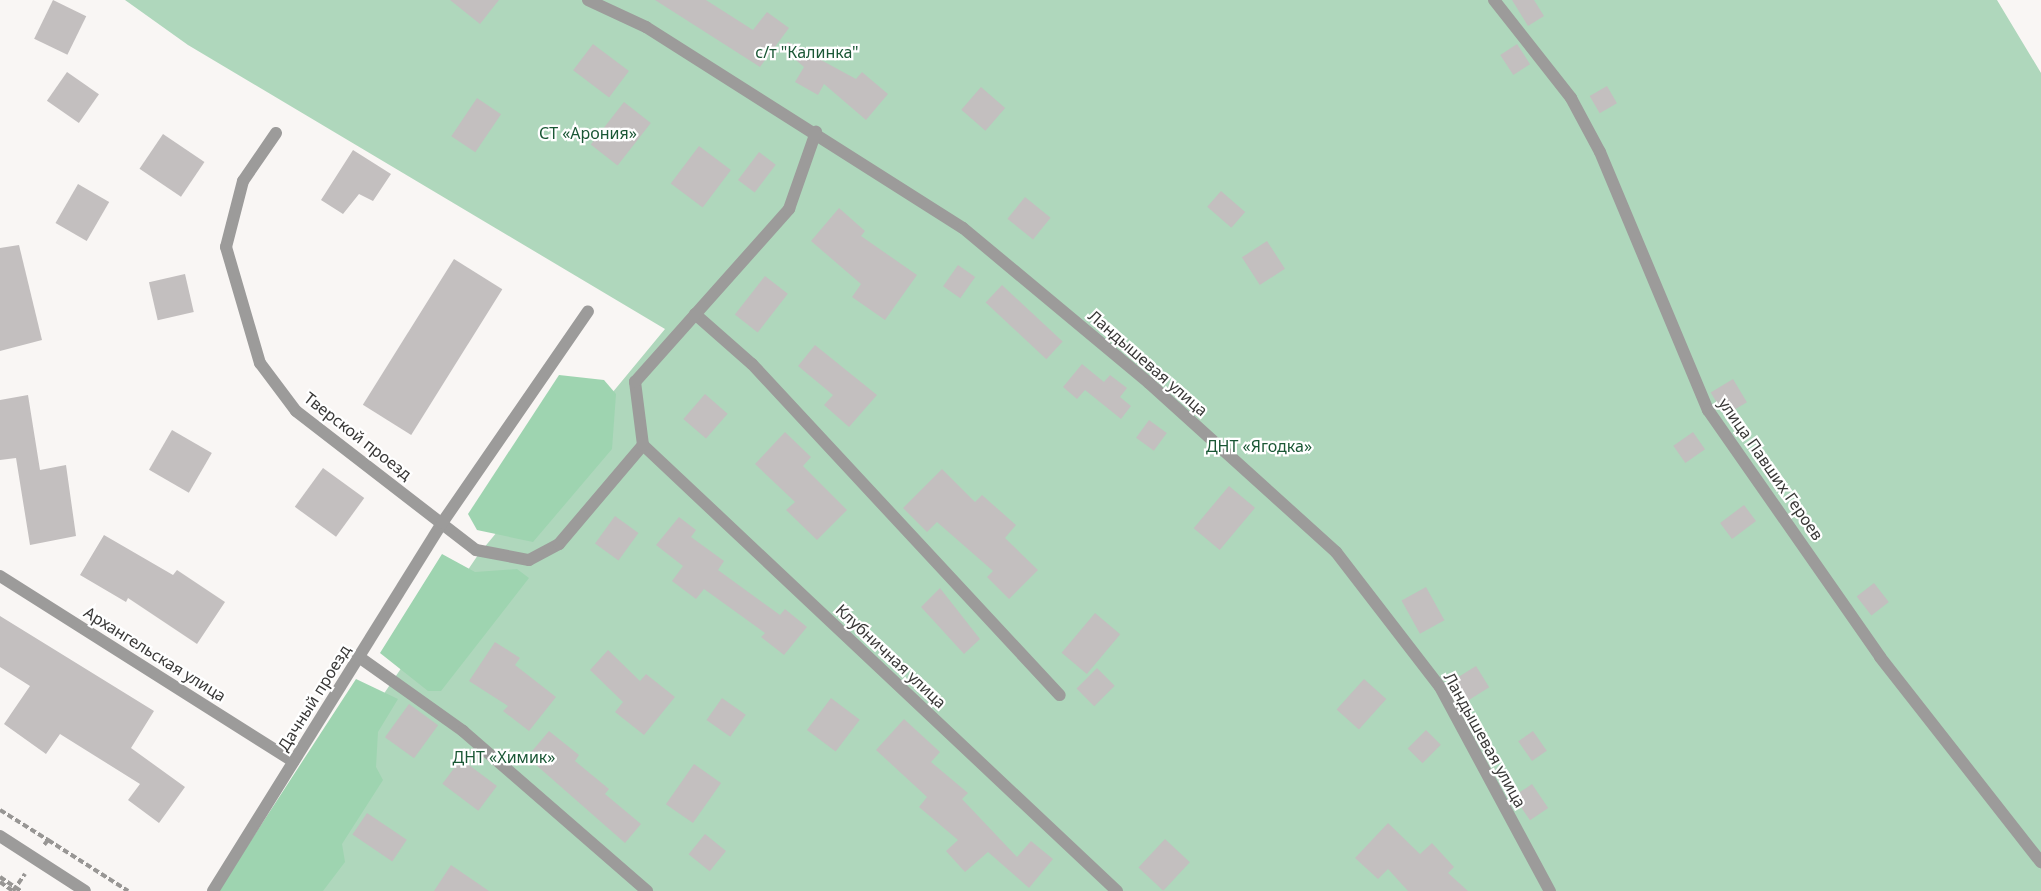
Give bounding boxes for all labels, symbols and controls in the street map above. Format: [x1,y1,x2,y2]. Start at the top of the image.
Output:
park label: с/т "Калинка" [755,42,859,62]
park label: СТ «Арония» [539,123,637,143]
street label: Ландышевая улица [1085,306,1211,420]
street label: Тверской проезд [301,388,415,484]
street label: улица Павших Героев [1715,394,1827,544]
park label: ДНТ «Ягодка» [1206,436,1312,456]
street label: Клубничная улица [832,600,950,712]
street label: Архангельская улица [81,602,229,706]
street label: Дачный проезд [274,641,354,755]
street label: Ландышевая улица [1440,669,1530,811]
park label: ДНТ «Химик» [453,747,555,767]

